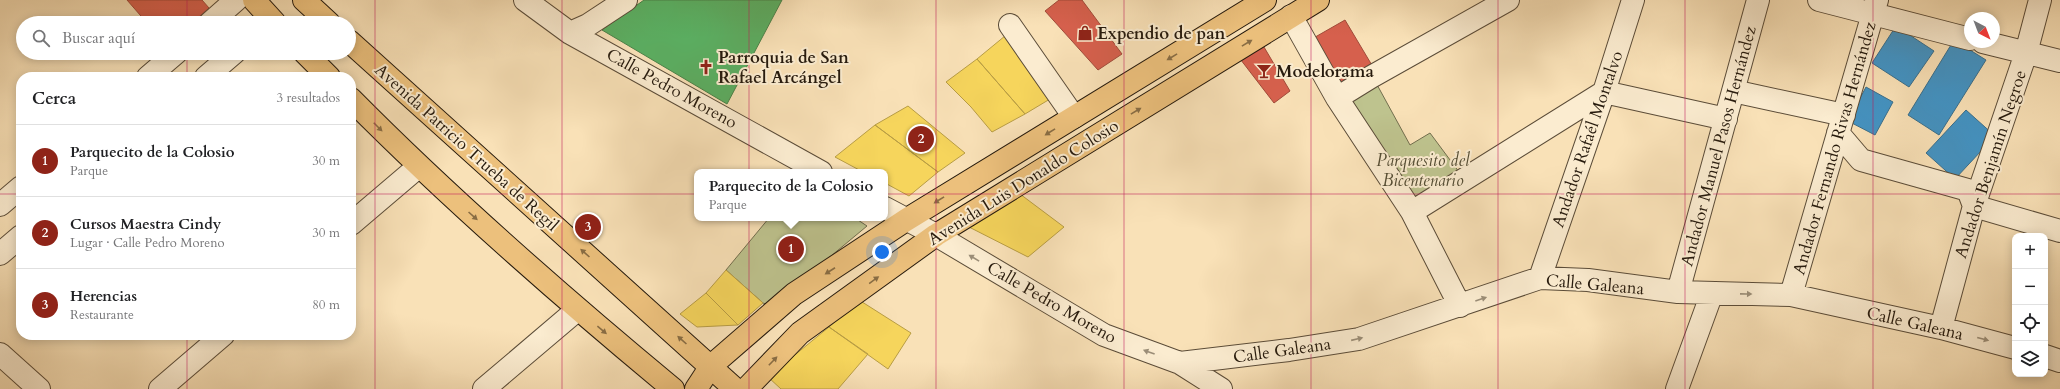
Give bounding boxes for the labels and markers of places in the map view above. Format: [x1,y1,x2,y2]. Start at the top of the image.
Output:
place label: Expendio de pan [1097,22,1226,45]
shop icon: Expendio de pan [1076,24,1094,42]
place label: Parroquia de San Rafael Arcángel [718,46,849,89]
church icon: Parroquia de San Rafael Arcángel [697,58,715,76]
place label: Modelorama [1276,60,1374,83]
bar icon: Modelorama [1255,62,1273,80]
pin: 2 [908,124,934,154]
pin: 3 [575,212,601,242]
pin: 1 [778,234,804,264]

